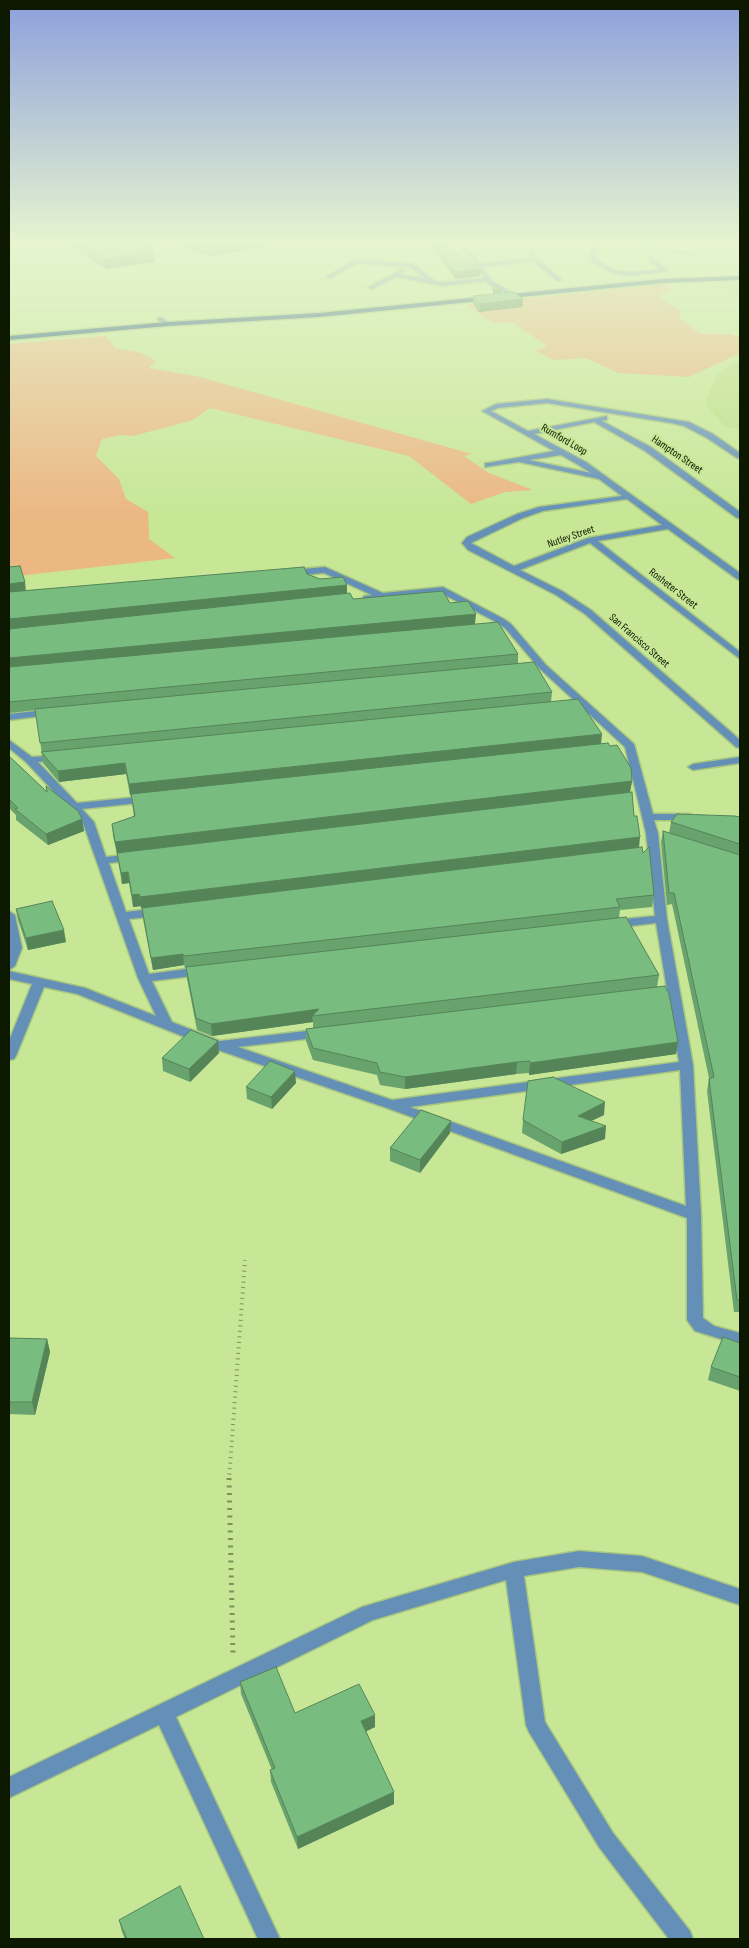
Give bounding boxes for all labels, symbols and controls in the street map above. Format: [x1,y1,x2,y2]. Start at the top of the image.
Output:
street label: Rumford Loop [539,421,589,459]
street label: Hampton Street [649,433,705,477]
street label: Nutley Street [546,523,596,551]
street label: Rosheter Street [646,566,700,612]
street label: San Francisco Street [606,611,672,671]

